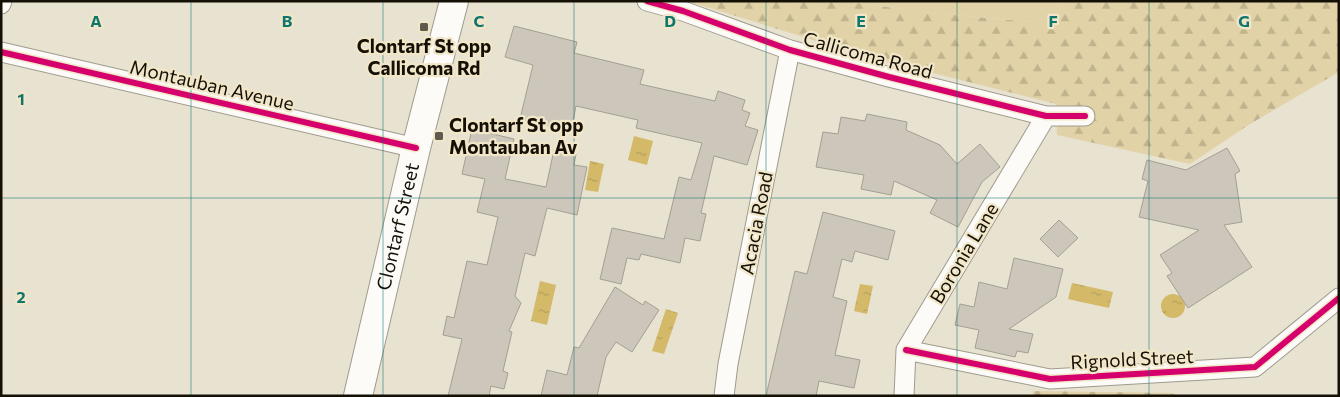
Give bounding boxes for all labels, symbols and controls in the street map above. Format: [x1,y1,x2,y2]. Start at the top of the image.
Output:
text: A [90,11,102,30]
text: B [282,11,293,30]
text: C [474,11,485,30]
text: D [664,11,676,30]
text: E [856,11,866,30]
text: F [1048,11,1058,30]
text: G [1238,11,1250,30]
marker: Clontarf St opp Callicoma Rd [418,21,430,33]
street label: Callicoma Road [801,26,935,83]
place label: Clontarf St opp Callicoma Rd [357,34,491,79]
street label: Montauban Avenue [128,54,296,115]
text: 1 [17,89,25,108]
place label: Clontarf St opp Montauban Av [449,113,584,158]
marker: Clontarf St opp Montauban Av [433,130,445,142]
street label: Clontarf Street [371,160,423,293]
street label: Acacia Road [734,170,777,276]
street label: Boronia Lane [925,198,1003,307]
text: 2 [16,287,26,306]
street label: Rignold Street [1070,344,1194,373]

